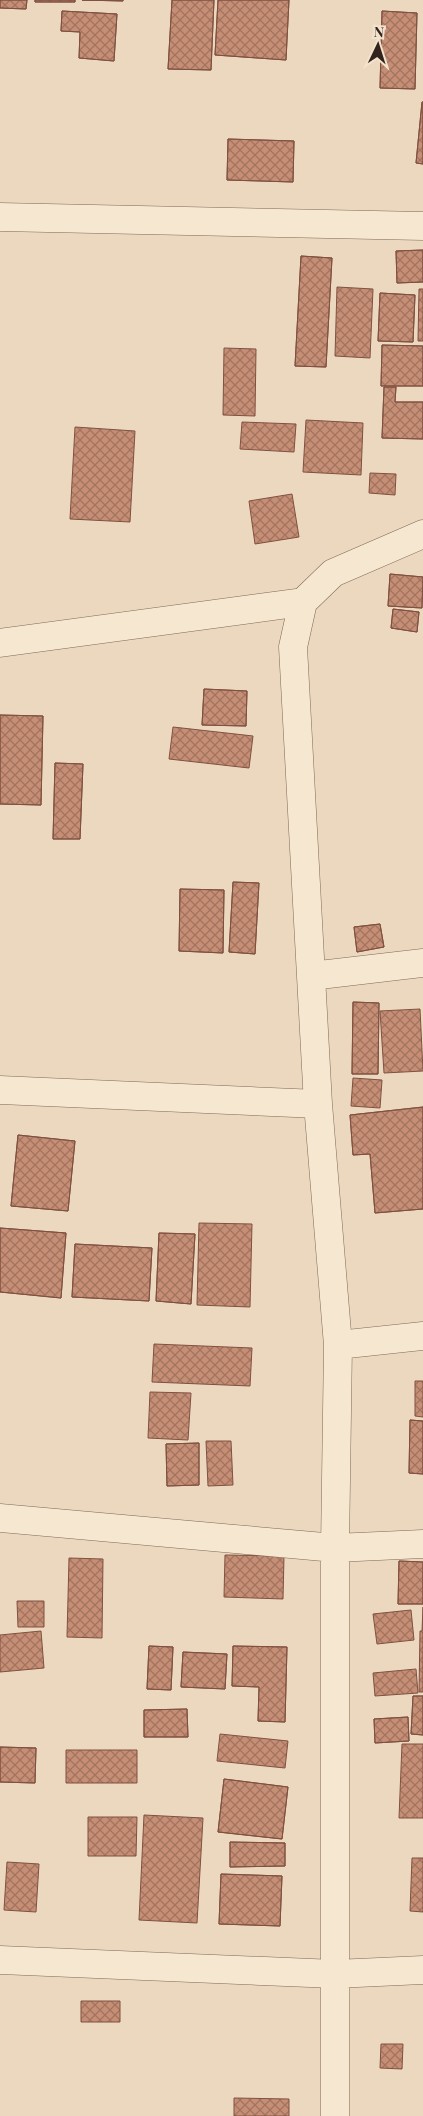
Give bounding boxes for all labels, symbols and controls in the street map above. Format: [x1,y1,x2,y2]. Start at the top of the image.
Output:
north arrow [353,20,403,70]
text: N [373,22,385,41]

